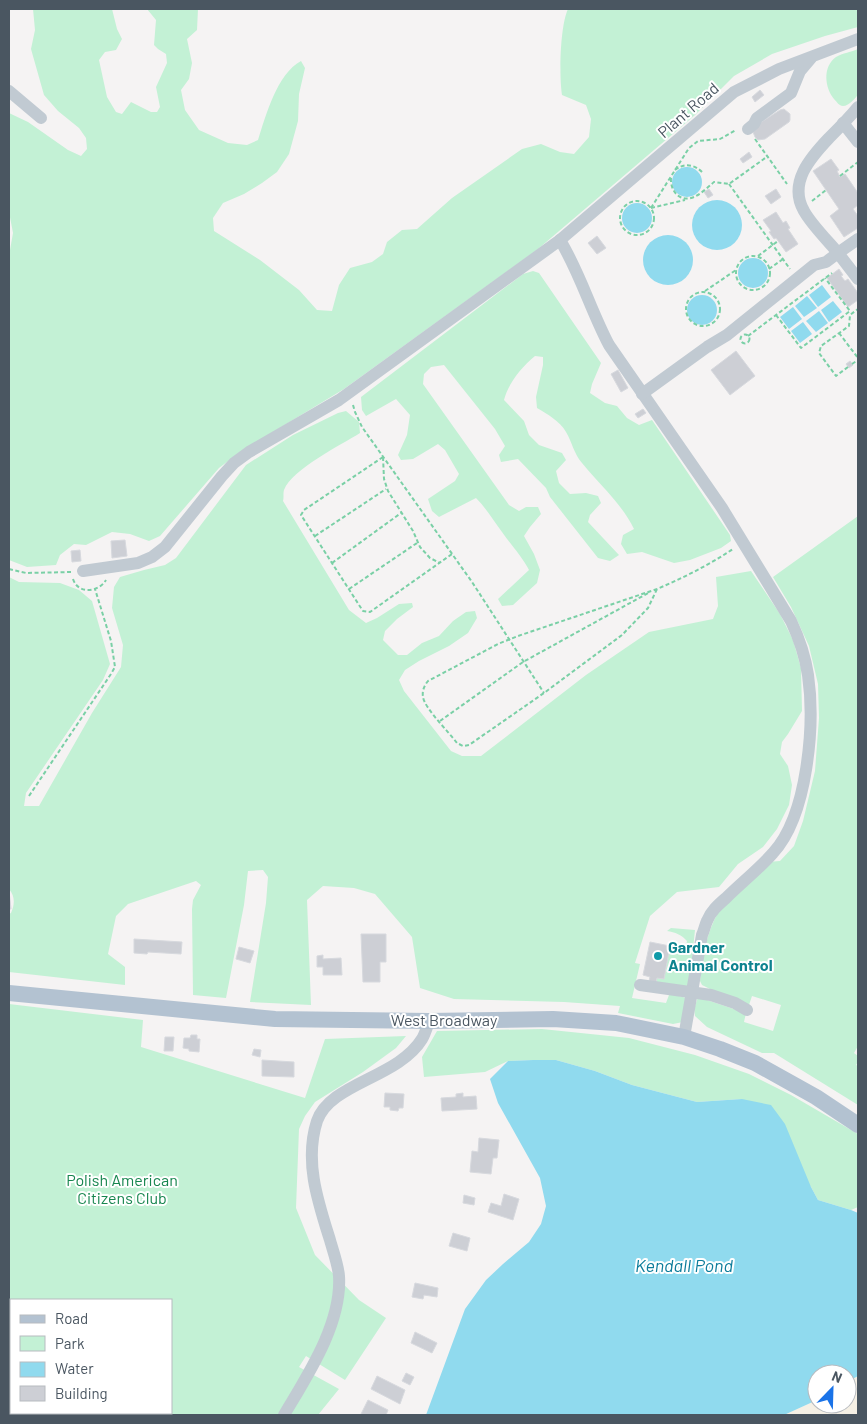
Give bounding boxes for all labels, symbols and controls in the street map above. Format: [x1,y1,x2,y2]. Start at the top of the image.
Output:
street label: Plant Road [653,78,722,141]
place label: Gardner Animal Control [668,937,773,974]
marker: Gardner Animal Control [652,950,664,962]
street label: West Broadway [391,1010,498,1029]
park label: Polish American Citizens Club [66,1170,178,1207]
water label: Kendall Pond [635,1254,733,1276]
legend [10,1299,172,1414]
text: Road [55,1309,88,1327]
text: Park [55,1334,85,1352]
text: Water [55,1359,94,1377]
north arrow [807,1364,857,1414]
text: N [830,1367,845,1386]
text: Building [55,1384,108,1402]

